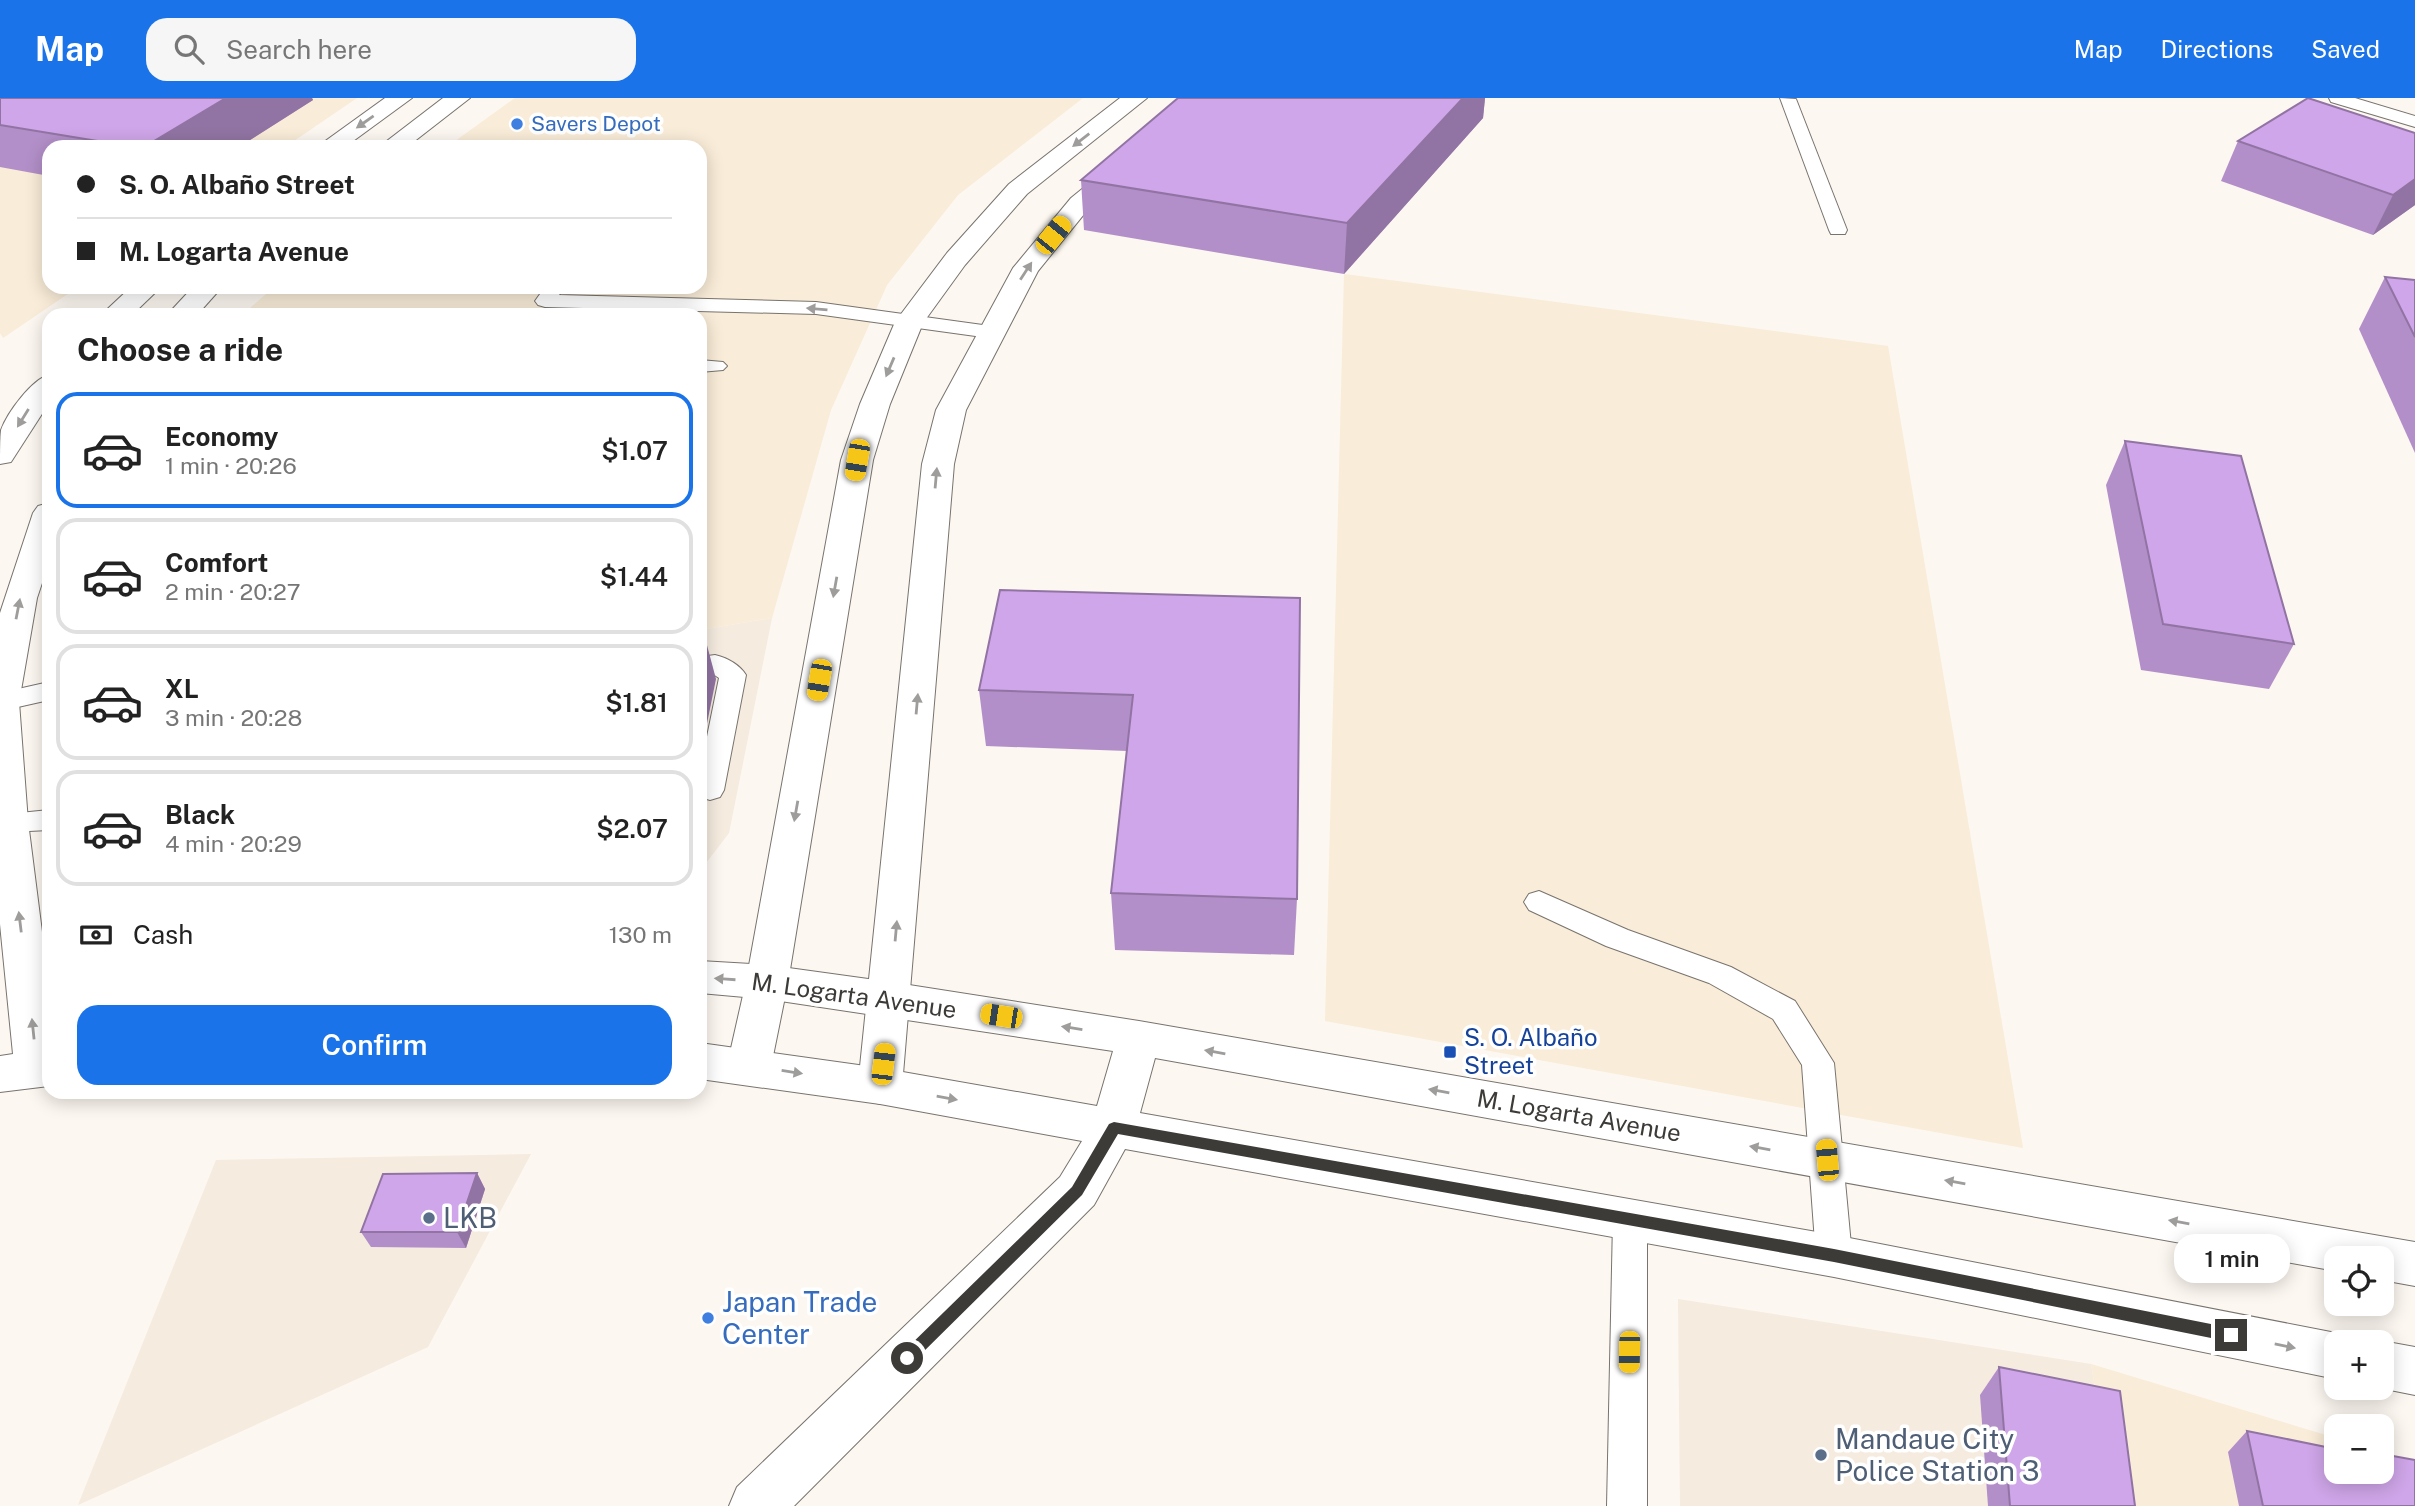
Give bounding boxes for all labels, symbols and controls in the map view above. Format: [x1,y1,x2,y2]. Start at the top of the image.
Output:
search box [146,18,636,81]
text: Map [35,30,104,68]
icon: search [170,30,208,68]
text: Search here [226,34,372,65]
text: Map [2074,35,2123,63]
text: Directions [2161,35,2273,63]
text: Saved [2311,35,2380,63]
place label: Savers Depot [531,111,661,136]
one-way arrow [355,116,375,129]
marker: Savers Depot [509,116,525,132]
one-way arrow [1072,132,1090,147]
text: S. O. Albaño Street [119,169,355,200]
car [1032,212,1075,258]
text: M. Logarta Avenue [119,236,349,267]
one-way arrow [1019,261,1032,281]
one-way arrow [806,303,828,314]
text: Choose a ride [77,331,283,368]
one-way arrow [884,357,896,377]
one-way arrow [16,409,29,428]
icon: car [81,419,144,482]
text: Economy [165,421,278,452]
text: $1.07 [601,435,668,466]
car [844,437,871,483]
text: 1 min · 20:26 [165,452,297,479]
one-way arrow [931,467,942,489]
icon: car [81,545,144,608]
text: Comfort [165,547,268,578]
text: $1.44 [600,561,668,592]
one-way arrow [829,576,840,598]
text: 2 min · 20:27 [165,578,301,605]
one-way arrow [13,598,24,620]
car [806,657,833,703]
icon: car [81,671,144,734]
text: XL [165,673,199,704]
text: $1.81 [605,687,668,718]
one-way arrow [912,693,923,715]
text: 3 min · 20:28 [165,704,302,731]
icon: car [81,797,144,860]
text: Black [165,799,235,830]
one-way arrow [790,800,801,822]
text: $2.07 [596,813,668,844]
text: 4 min · 20:29 [165,830,302,857]
one-way arrow [15,911,26,933]
icon: cash [77,916,115,954]
text: Cash [133,919,193,950]
one-way arrow [891,920,902,942]
text: 130 m [609,921,672,948]
street label: M. Logarta Avenue [750,967,959,1023]
one-way arrow [714,973,736,984]
car [979,1002,1024,1030]
button: Confirm [77,1005,672,1085]
one-way arrow [27,1018,38,1040]
one-way arrow [1061,1022,1083,1033]
place label: S. O. Albaño Street [1464,1023,1597,1079]
car [871,1042,896,1086]
marker: S. O. Albaño Street [1442,1044,1458,1060]
one-way arrow [1204,1046,1226,1057]
one-way arrow [781,1067,803,1078]
street label: M. Logarta Avenue [1475,1083,1683,1147]
one-way arrow [1428,1086,1450,1097]
one-way arrow [936,1092,958,1103]
car [1815,1138,1840,1182]
one-way arrow [1749,1142,1771,1153]
one-way arrow [1944,1176,1966,1187]
place label: LKB [443,1201,497,1234]
marker: LKB [421,1210,437,1226]
one-way arrow [2168,1216,2190,1227]
callout: 1 min [2173,1234,2289,1282]
text: 1 min [2205,1245,2259,1272]
map controls [2324,1246,2394,1484]
button: locate [2324,1246,2394,1316]
place label: Japan Trade Center [722,1285,877,1350]
marker: Japan Trade Center [700,1310,716,1326]
route end [2215,1319,2247,1351]
button: + [2324,1330,2394,1400]
car [1619,1331,1640,1373]
one-way arrow [2274,1340,2296,1351]
route start [891,1342,923,1374]
button: − [2324,1414,2394,1484]
place label: Mandaue City Police Station 3 [1835,1422,2039,1487]
marker: Mandaue City Police Station 3 [1813,1447,1829,1463]

